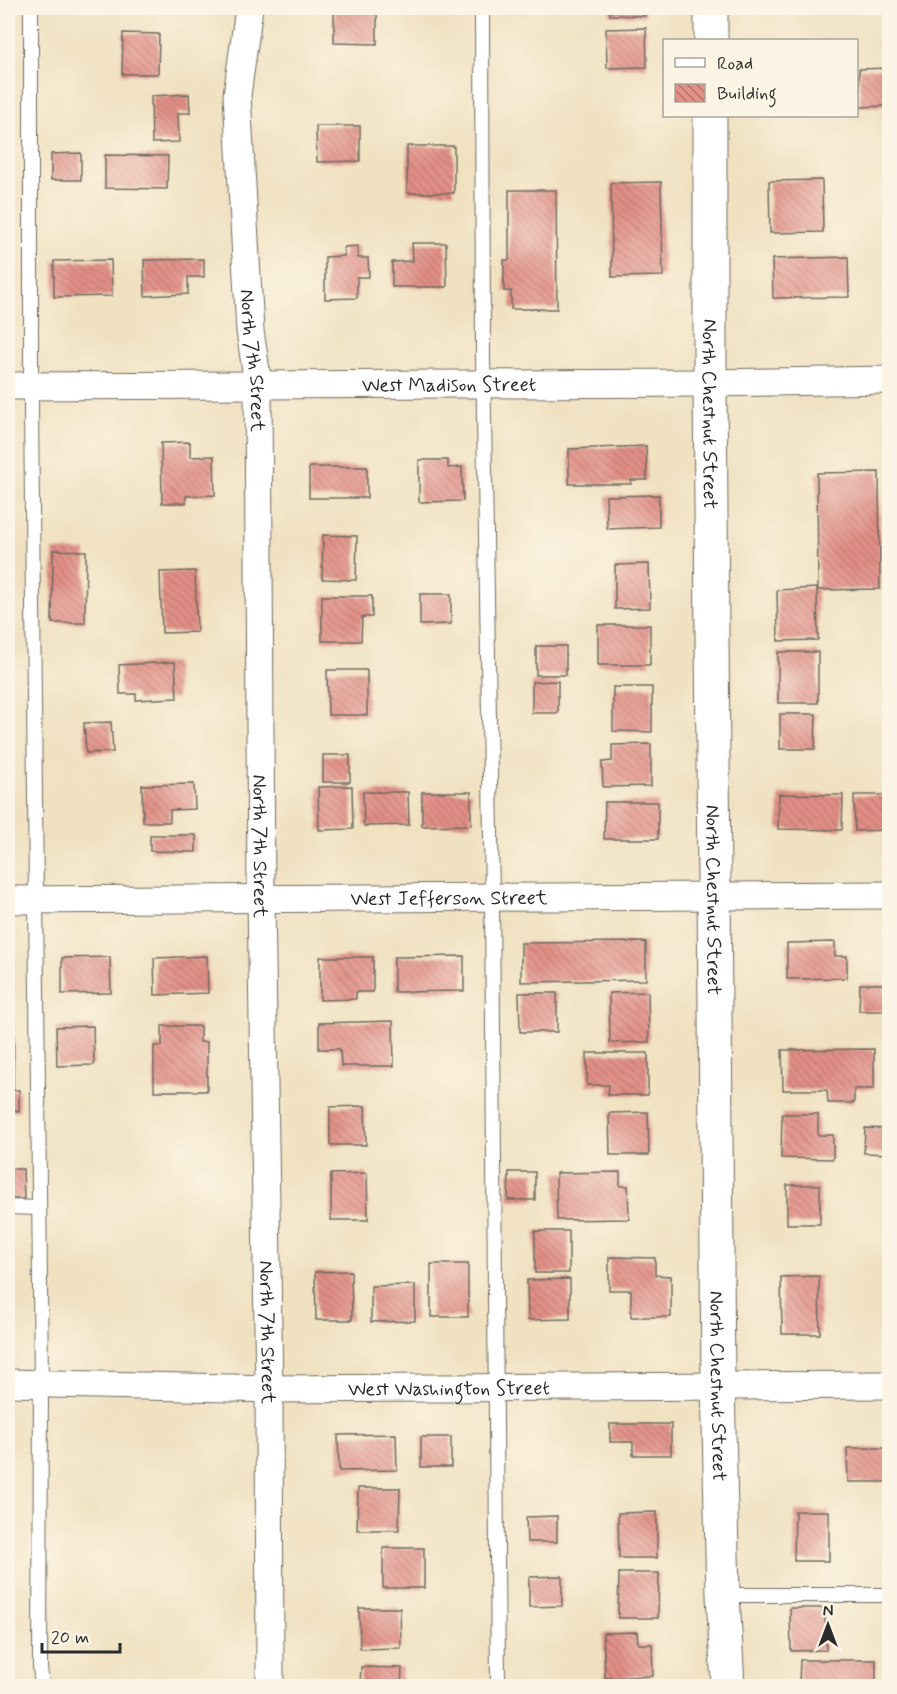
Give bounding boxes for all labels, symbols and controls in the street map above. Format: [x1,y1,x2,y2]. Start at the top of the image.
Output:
legend [663,39,858,117]
text: Road [717,52,753,76]
text: Building [717,82,777,108]
street label: North 7th Street [233,288,270,432]
street label: North Chestnut Street [695,319,723,509]
street label: West Madison Street [362,372,536,399]
street label: North 7th Street [245,774,273,918]
street label: North Chestnut Street [698,805,727,995]
street label: West Jefferson Street [350,885,548,913]
street label: North 7th Street [252,1260,281,1404]
street label: North Chestnut Street [702,1291,732,1482]
street label: West Washington Street [348,1375,550,1405]
north arrow [798,1595,858,1655]
text: N [823,1601,833,1622]
scale bar [42,1616,120,1654]
text: 20 m [51,1626,89,1650]

